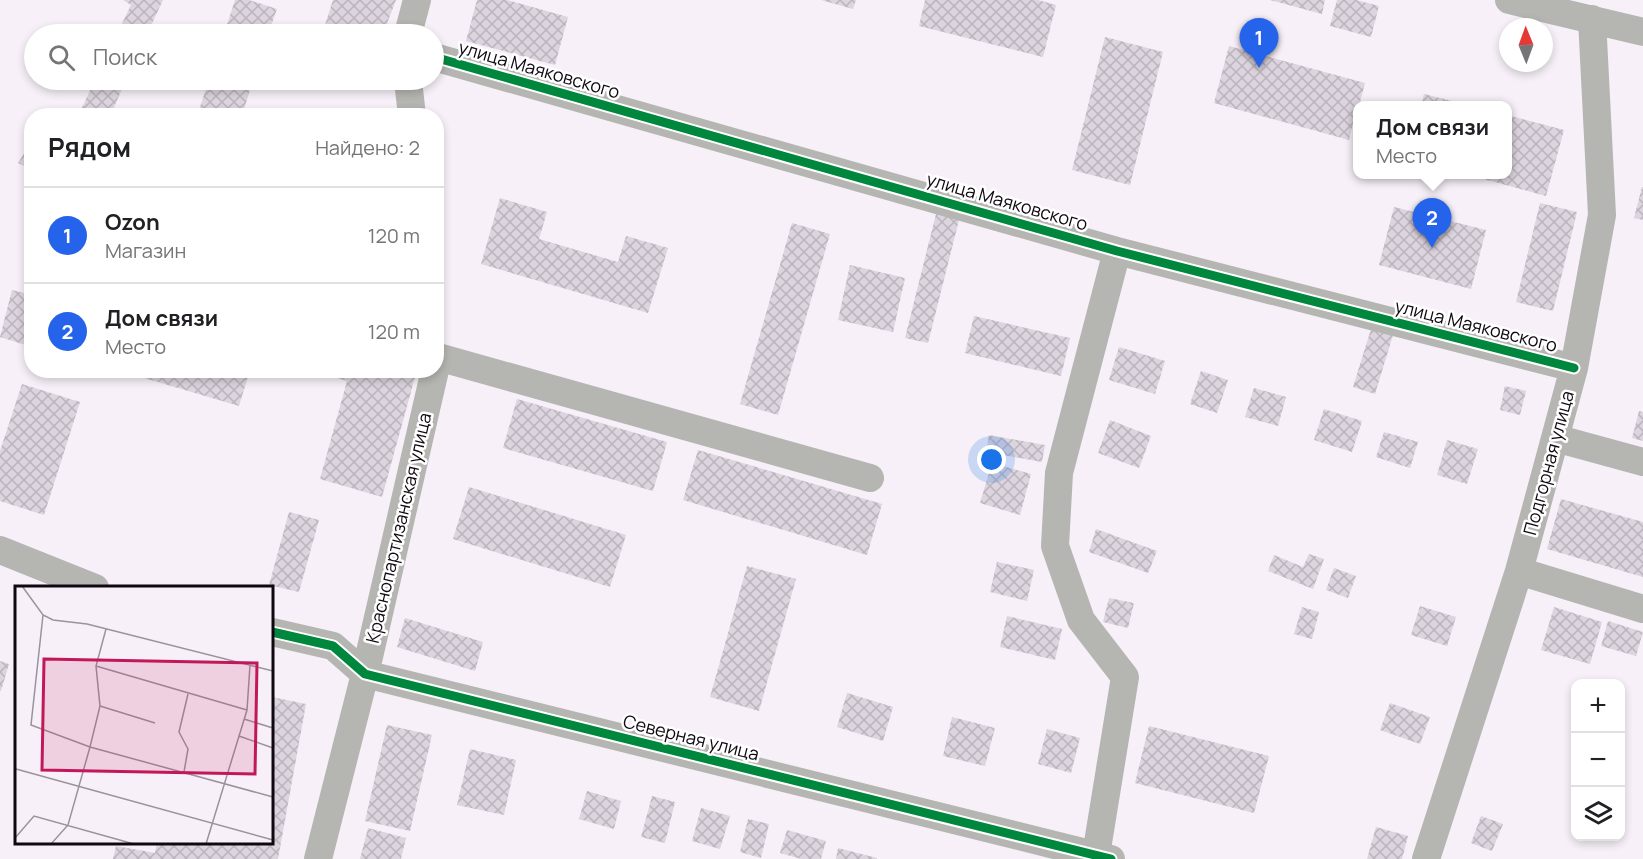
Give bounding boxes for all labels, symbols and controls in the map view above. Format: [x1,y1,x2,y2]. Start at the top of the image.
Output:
north arrow [1499,18,1553,72]
pin: 1 [1240,19,1278,68]
search box [24,24,444,90]
street label: улица Маяковского [456,35,623,104]
icon: search [45,41,78,74]
text: Поиск [93,42,157,72]
popup [1353,101,1512,179]
text: Дом связи [1376,112,1489,142]
text: Рядом [48,129,131,165]
text: Найдено: 2 [315,134,420,161]
text: Место [1376,142,1437,169]
street label: улица Маяковского [924,167,1091,236]
pin: 2 [1412,198,1452,248]
text: Ozon [105,207,160,237]
text: 1 [63,222,72,249]
text: 120 m [368,222,420,249]
text: Магазин [105,237,186,264]
street label: улица Маяковского [1392,293,1560,357]
text: Дом связи [105,303,218,333]
text: 2 [62,318,73,345]
text: 120 m [368,318,420,345]
text: Место [105,333,166,360]
street label: Подгорная улица [1517,388,1579,538]
street label: Краснопартизанская улица [360,410,436,645]
your location [977,445,1006,474]
inset map [15,586,273,844]
map controls [1571,679,1625,841]
button: + [1571,679,1625,733]
street label: Северная улица [621,709,762,766]
button: − [1571,733,1625,787]
button: layers [1571,787,1625,841]

